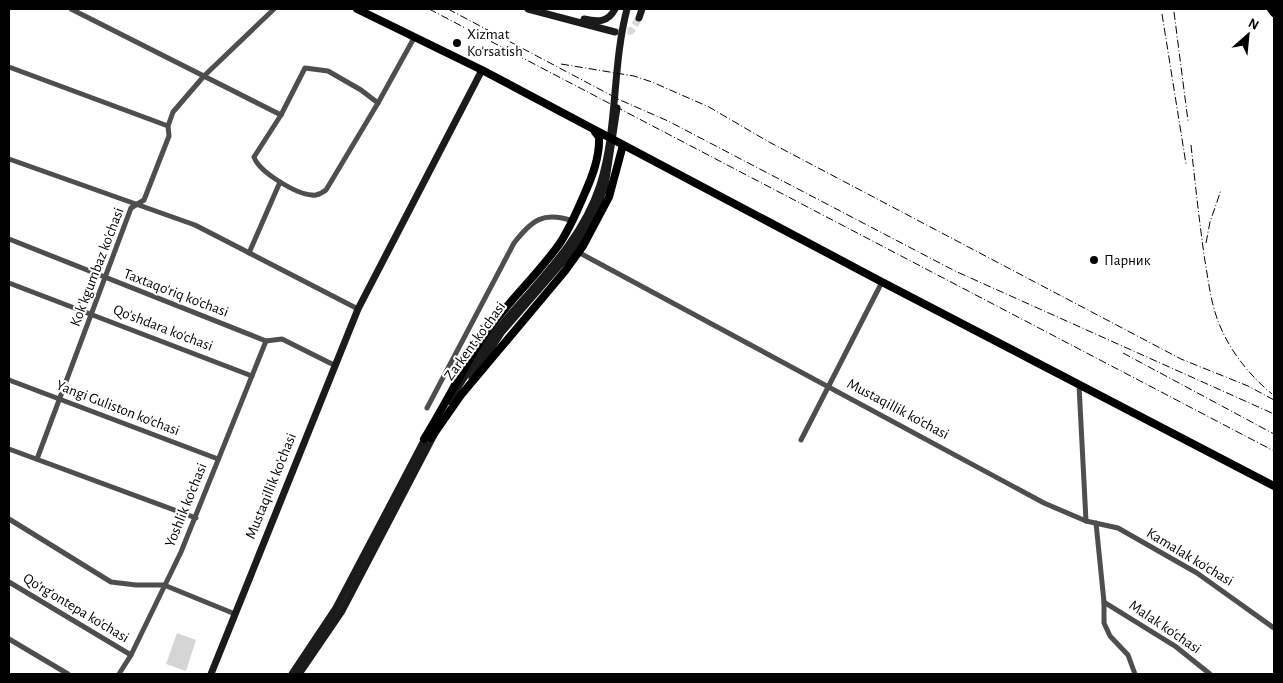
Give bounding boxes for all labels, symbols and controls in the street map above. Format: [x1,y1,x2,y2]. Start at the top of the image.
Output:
north arrow [1223,10,1273,60]
text: N [1246,16,1261,33]
place label: Xizmat Ko'rsatish [467,27,523,59]
marker: Xizmat Ko'rsatish [451,37,463,49]
street label: Kok'kgumbaz ko'chasi [67,206,127,328]
place label: Парник [1104,253,1151,268]
marker: Парник [1088,254,1100,266]
street label: Taxtaqo'riq ko'chasi [121,266,231,320]
street label: Zarkent ko'chasi [442,299,508,383]
street label: Qo'shdara ko'chasi [111,302,215,354]
street label: Mustaqillik ko'chasi [845,376,951,442]
street label: Yangi Guliston ko'chasi [54,378,182,438]
street label: Mustaqillik ko'chasi [243,431,299,541]
street label: Yoshlik ko'chasi [162,461,210,549]
street label: Kamalak ko'chasi [1144,525,1236,589]
street label: Qo'rg'ontepa ko'chasi [21,571,131,645]
street label: Malak ko'chasi [1126,597,1204,657]

